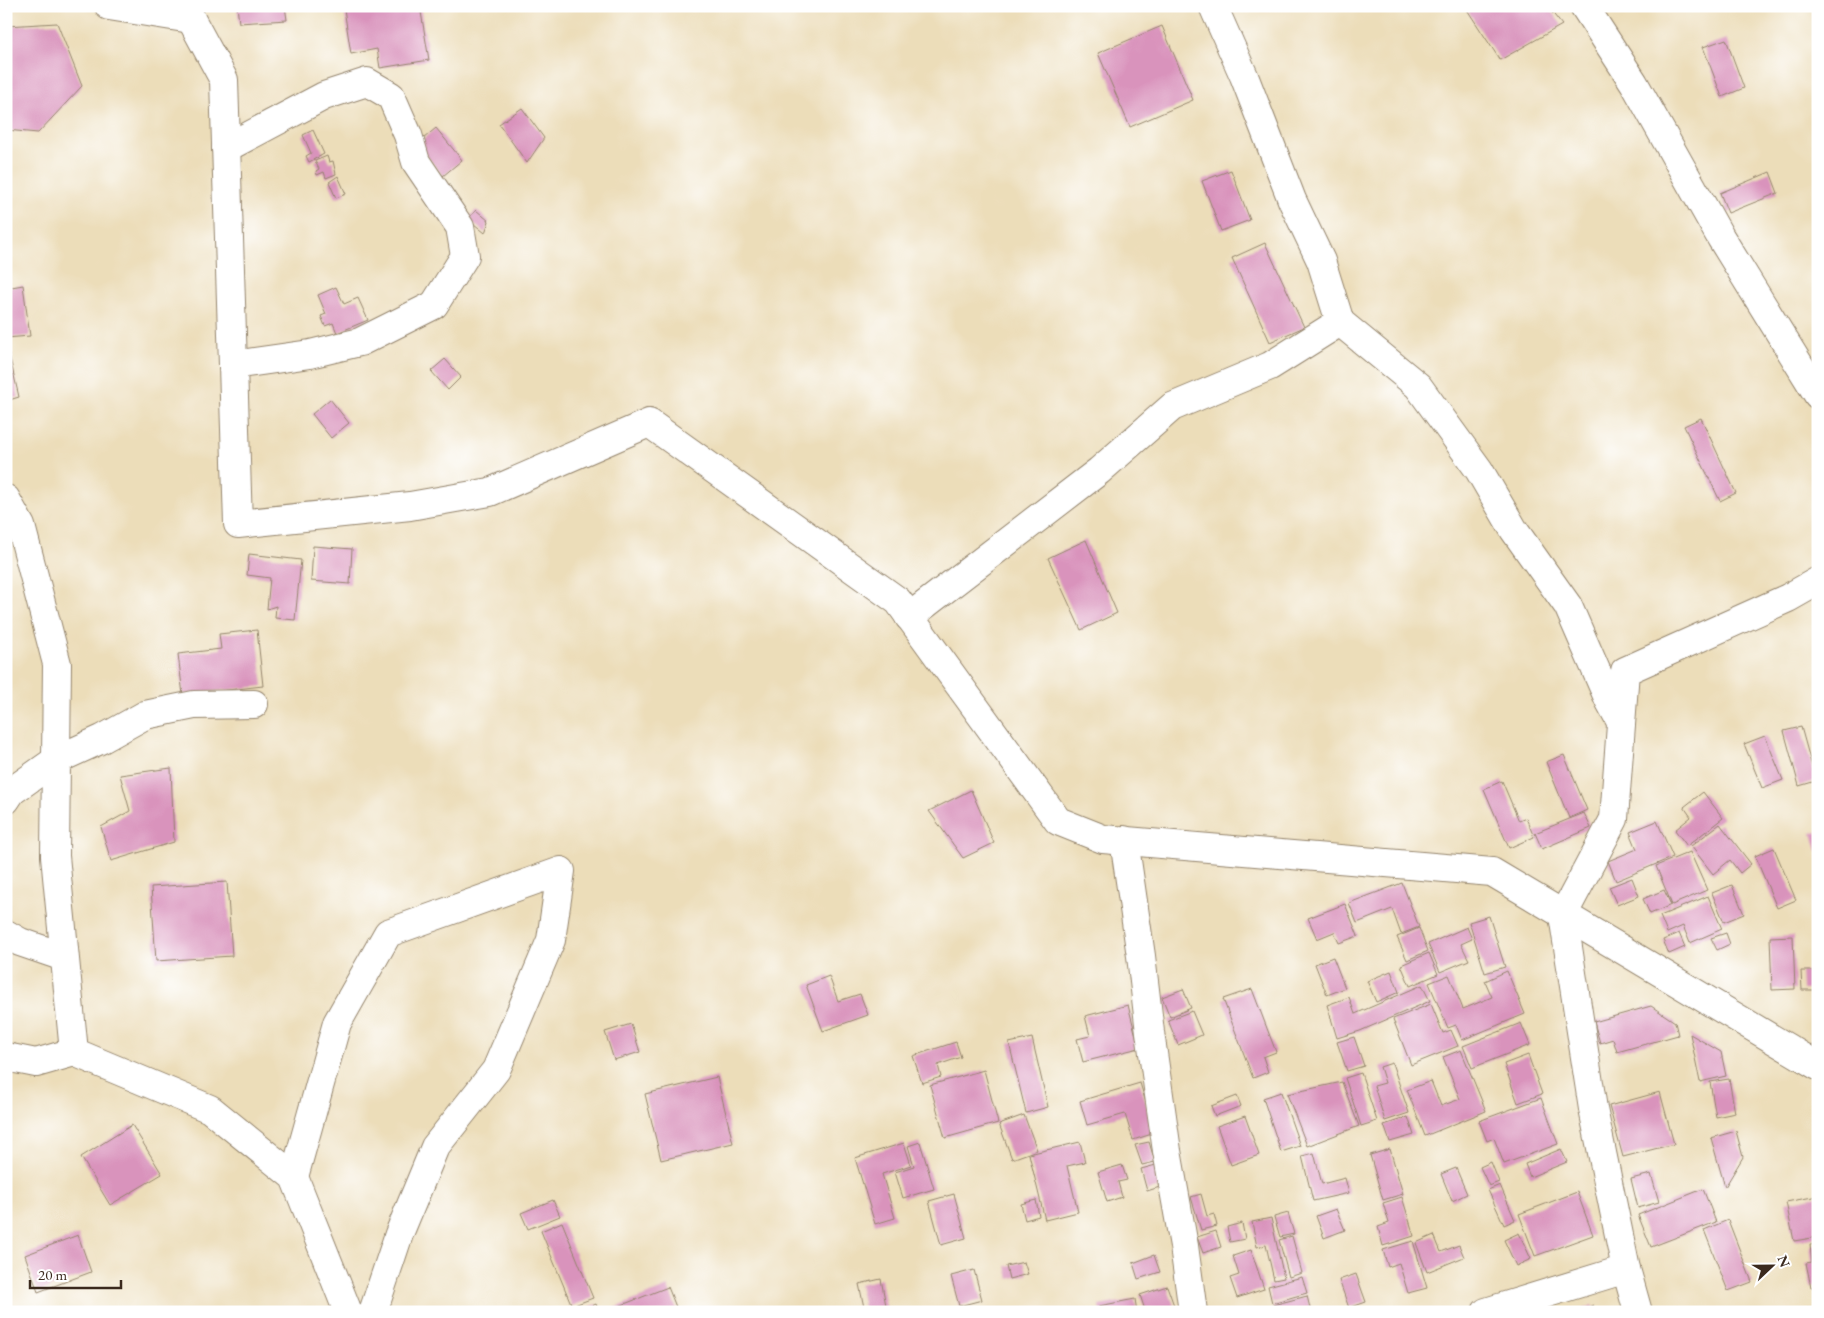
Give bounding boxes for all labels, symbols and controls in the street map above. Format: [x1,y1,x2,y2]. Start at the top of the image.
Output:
north arrow [1746,1240,1796,1290]
text: N [1774,1253,1795,1270]
scale bar [30,1258,121,1290]
text: 20 m [38,1265,67,1284]

